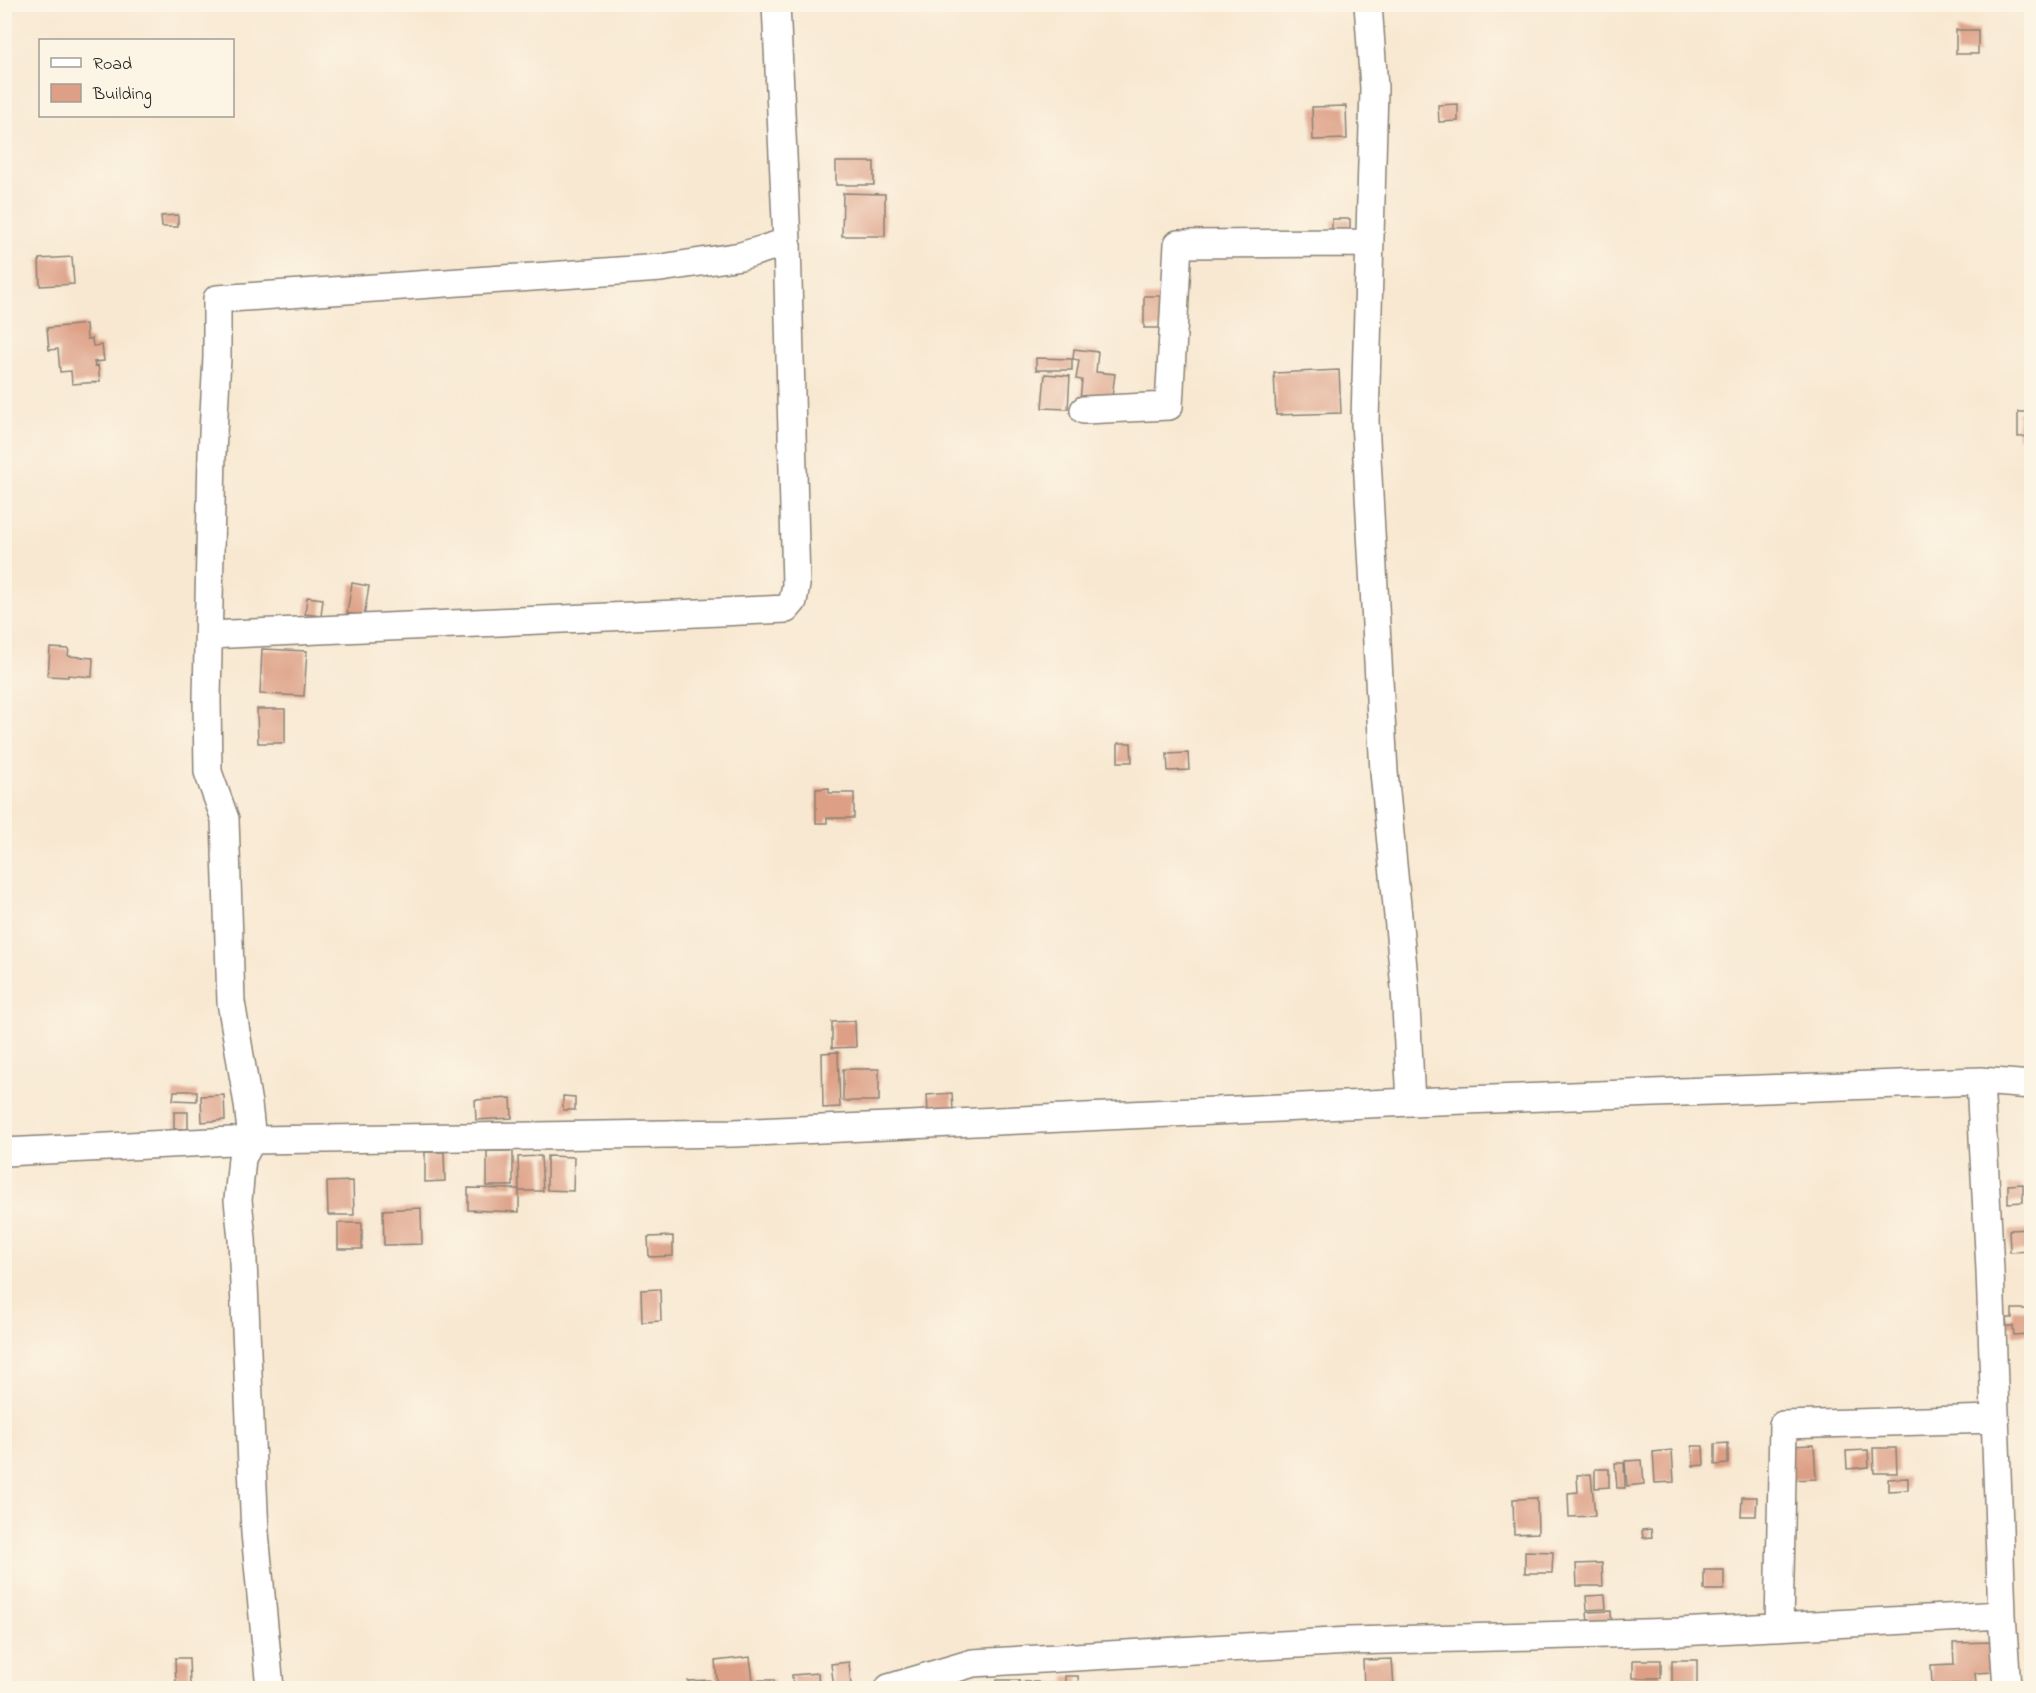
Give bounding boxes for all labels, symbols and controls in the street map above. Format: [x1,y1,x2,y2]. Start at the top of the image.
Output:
legend [39,39,234,117]
text: Road [93,52,132,78]
text: Building [92,82,152,109]

